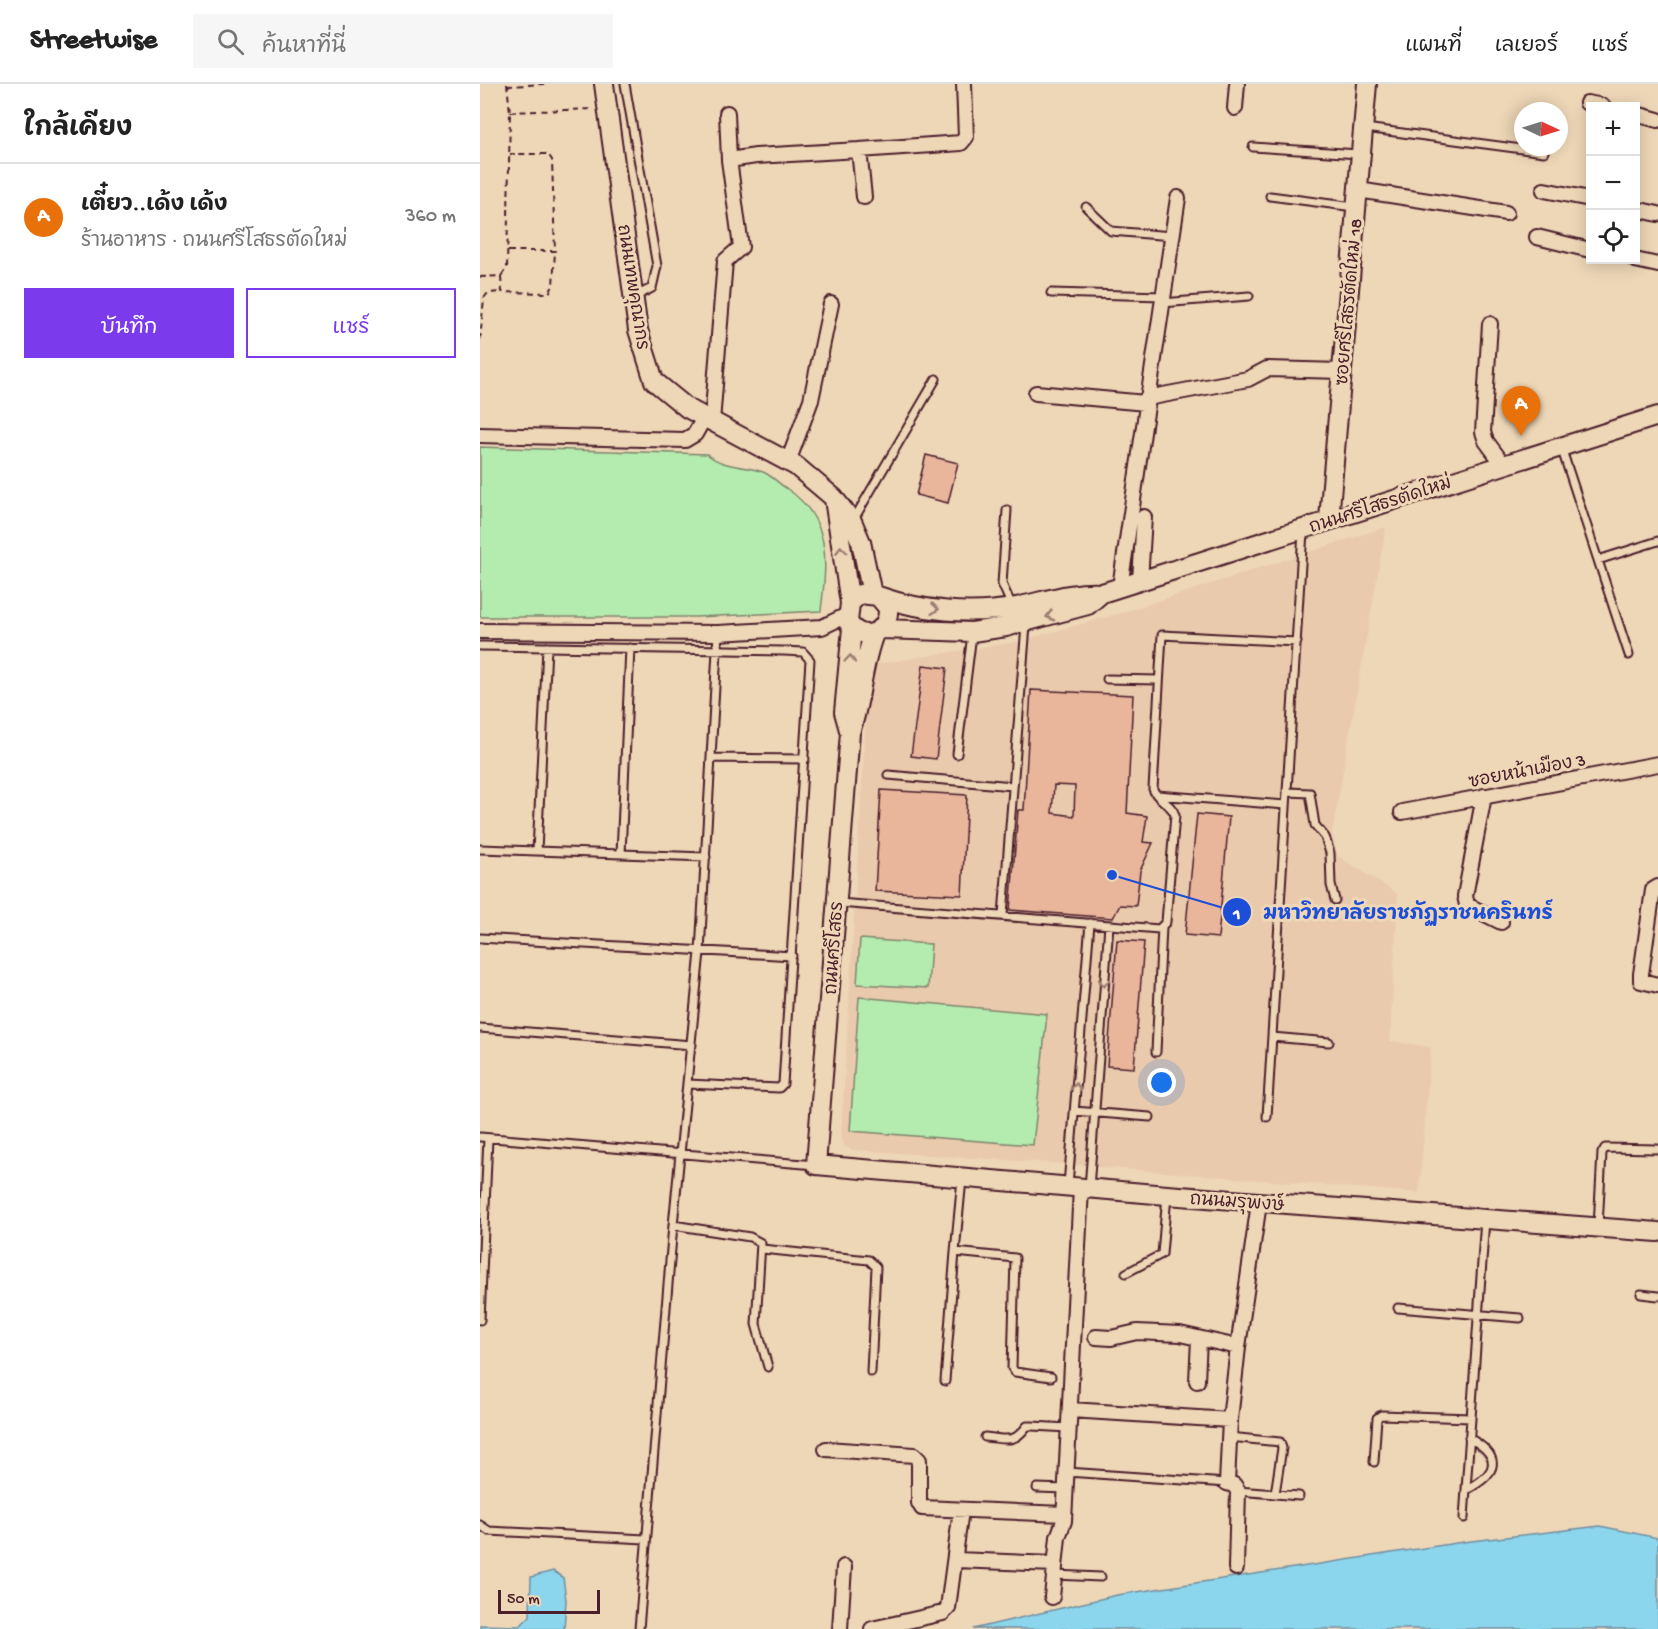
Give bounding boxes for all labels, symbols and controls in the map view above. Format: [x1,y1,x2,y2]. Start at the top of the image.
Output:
search box [193,14,613,68]
text: Streetwise [30,25,157,58]
icon: search [214,25,247,58]
text: ค้นหาที่นี่ [262,35,346,61]
text: แผนที่ [1405,35,1462,60]
text: เลเยอร์ [1495,35,1558,60]
text: แชร์ [1591,35,1628,60]
north arrow [1514,102,1568,156]
map controls [1586,102,1640,264]
button: + [1586,102,1640,156]
text: ใกล้เคียง [24,115,132,146]
button: − [1586,156,1640,210]
text: เตี๋ยว..เด้ง เด้ง [81,193,228,219]
text: A [38,206,49,229]
text: 360 m [405,206,456,229]
button: locate [1586,210,1640,264]
street label: ซอยศรีโสธรตัดใหม่ 18 [1328,217,1368,387]
street label: ถนนเทพคุณากร [610,223,652,352]
text: ร้านอาหาร · ถนนศรีโสธรตัดใหม่ [81,231,347,254]
button: บันทึก [24,288,234,358]
button: แชร์ [246,288,456,358]
pin: A [1502,386,1540,436]
street label: ถนนศรีโสธรตัดใหม่ [1305,469,1455,539]
one-way arrow [836,546,848,555]
one-way arrow [930,602,940,615]
one-way arrow [1045,609,1056,621]
one-way arrow [843,655,856,664]
street label: ซอยหน้าเมือง 3 [1466,747,1588,794]
callout: มหาวิทยาลัยราชภัฏราชนครินทร์ [1222,893,1565,931]
text: มหาวิทยาลัยราชภัฏราชนครินทร์ [1263,899,1553,927]
street label: ถนนศรีโสธร [817,900,849,996]
text: 1 [1232,905,1241,926]
one-way arrow [1098,978,1111,987]
your location [1147,1068,1176,1097]
one-way arrow [1069,1082,1082,1092]
street label: ถนนมรุพงษ์ [1189,1185,1285,1218]
scale bar [498,1587,600,1614]
text: 50 m [507,1591,540,1610]

